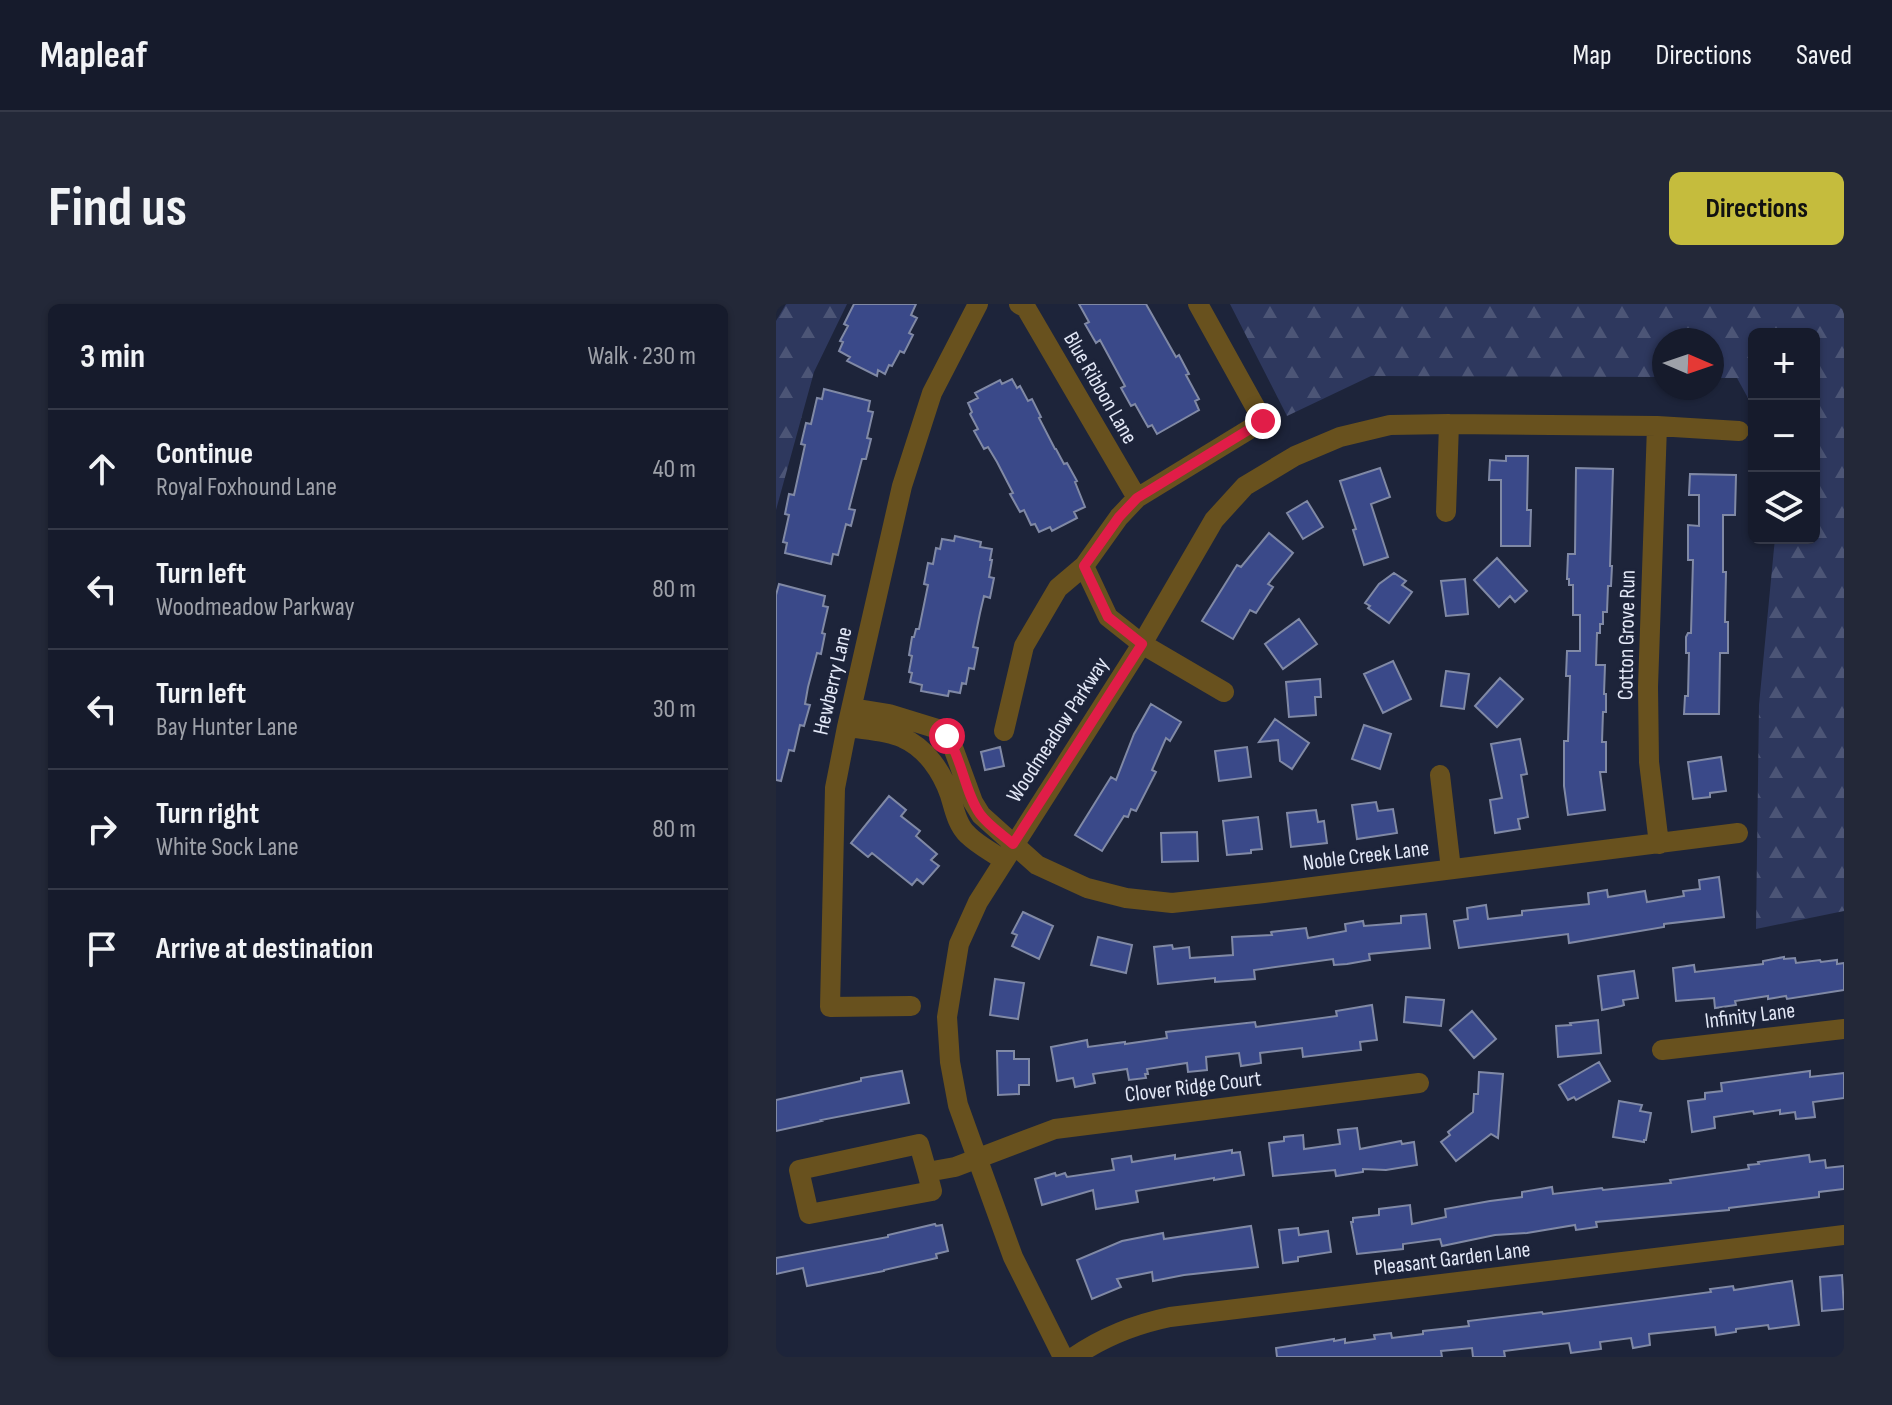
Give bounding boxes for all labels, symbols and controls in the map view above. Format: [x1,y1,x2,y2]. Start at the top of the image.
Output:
text: Mapleaf [40,33,147,78]
text: Map [1573,39,1612,72]
text: Directions [1656,39,1752,72]
text: Saved [1796,39,1852,72]
button: Directions [1669,172,1844,245]
text: Find us [48,175,187,242]
street label: Blue Ribbon Lane [1057,327,1143,449]
north arrow [1652,328,1724,400]
map controls [1748,328,1820,544]
button: + [1748,328,1820,400]
text: 3 min [80,336,145,377]
text: Walk · 230 m [587,341,696,372]
button: − [1748,400,1820,472]
route end [1245,403,1281,439]
text: Continue [156,436,253,472]
icon: ahead [80,447,124,491]
text: 40 m [653,454,696,485]
text: Royal Foxhound Lane [156,472,337,503]
button: layers [1748,472,1820,544]
text: Turn left [156,556,246,592]
icon: left [80,567,124,611]
street label: Cotton Grove Run [1612,570,1642,700]
text: 80 m [652,574,696,605]
text: Woodmeadow Parkway [156,592,355,623]
street label: Hewberry Lane [807,624,859,738]
street label: Woodmeadow Parkway [1001,652,1115,808]
text: Turn left [156,676,246,712]
icon: left [80,687,124,731]
text: 30 m [653,694,696,725]
text: Bay Hunter Lane [156,712,298,743]
route start [929,718,965,754]
text: Turn right [156,796,259,832]
icon: right [80,807,124,851]
text: 80 m [652,814,696,845]
text: White Sock Lane [156,832,299,863]
street label: Noble Creek Lane [1301,835,1431,877]
icon: arrive [80,927,124,971]
text: Arrive at destination [156,931,373,967]
street label: Infinity Lane [1703,997,1797,1035]
street label: Clover Ridge Court [1123,1065,1263,1109]
street label: Pleasant Garden Lane [1372,1236,1532,1282]

